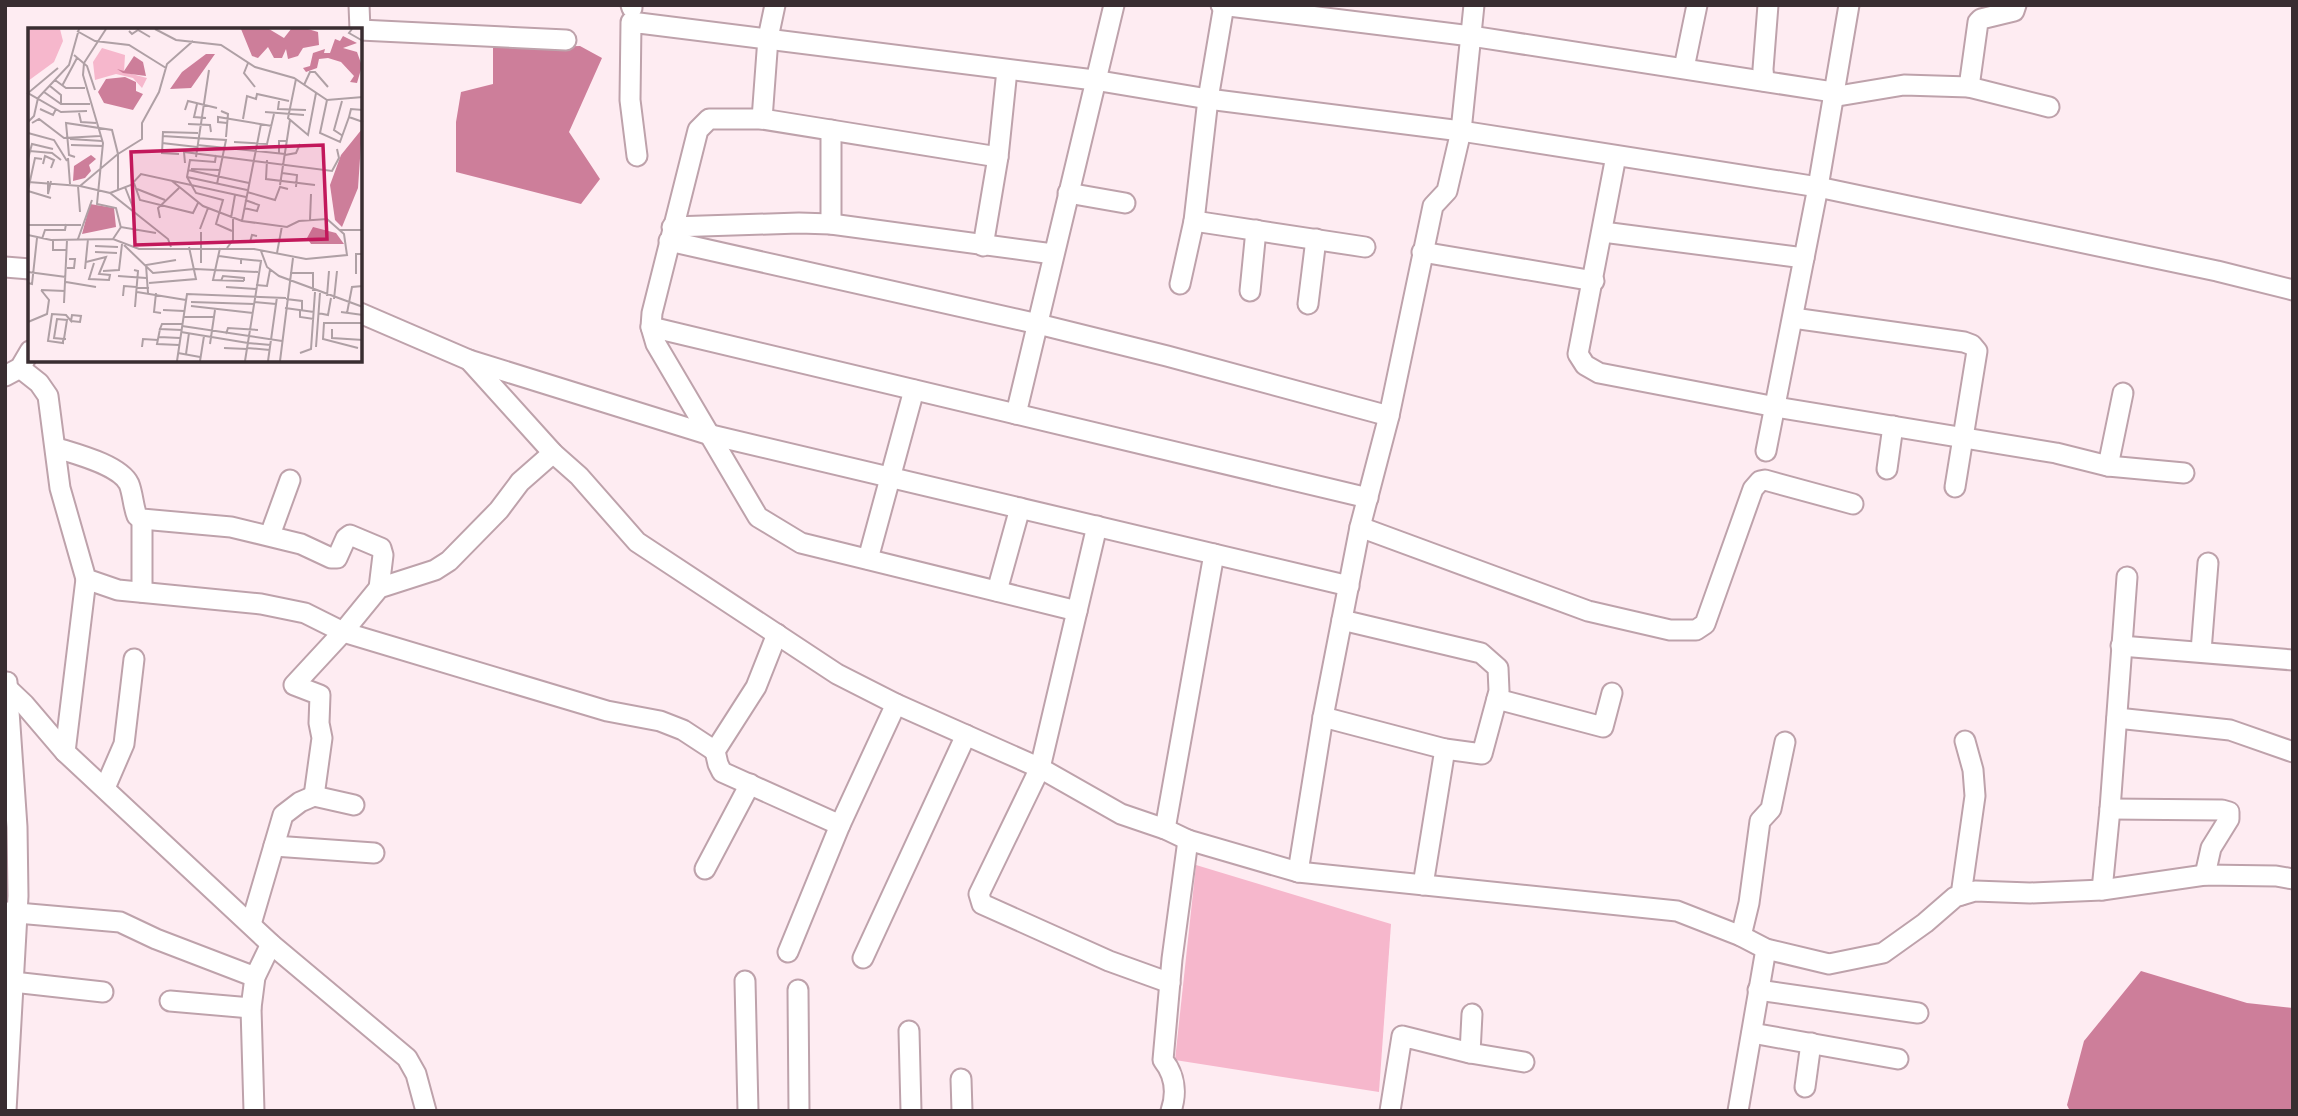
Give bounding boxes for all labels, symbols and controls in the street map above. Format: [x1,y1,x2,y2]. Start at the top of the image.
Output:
inset map [28,28,362,362]

